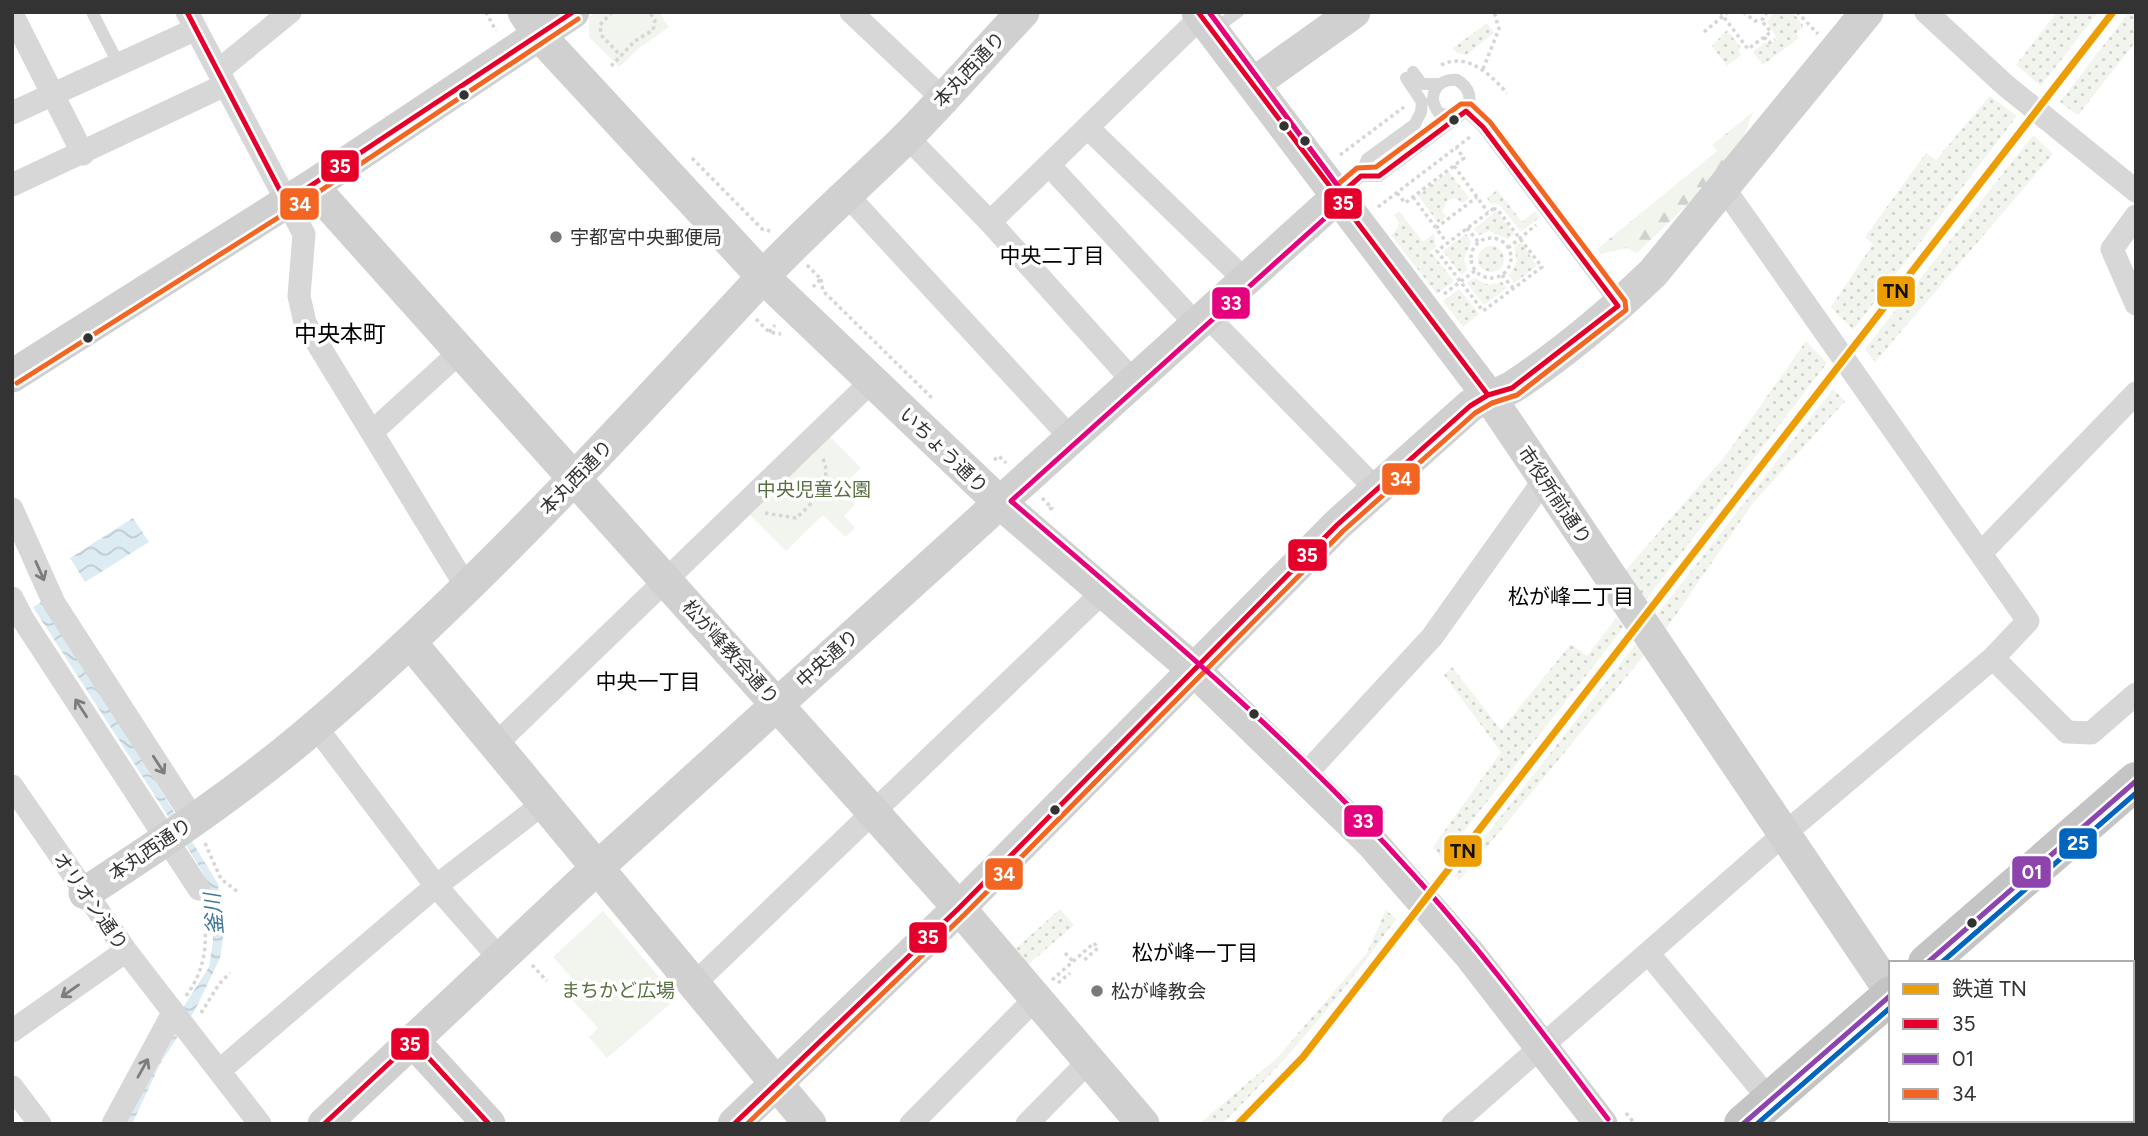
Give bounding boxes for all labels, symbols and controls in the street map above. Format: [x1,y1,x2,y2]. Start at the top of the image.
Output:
street label: 本丸西通り [929,27,1010,112]
unlabelled marker [457,88,471,102]
unlabelled marker [1447,113,1461,127]
unlabelled marker [1277,119,1291,133]
unlabelled marker [1298,134,1312,148]
line badge: 35 [320,149,360,183]
text: 35 [329,155,351,178]
line badge: 34 [279,187,320,221]
line badge: 35 [1323,187,1363,220]
text: 35 [1332,192,1354,215]
text: 34 [289,193,311,216]
place label: 宇都宮中央郵便局 [570,226,722,249]
marker: 宇都宮中央郵便局 [548,229,564,245]
district label: 中央二丁目 [1000,243,1105,268]
line badge: TN [1876,275,1916,308]
text: TN [1883,280,1909,303]
line badge: 33 [1211,286,1251,320]
text: 33 [1220,292,1242,315]
district label: 中央本町 [294,320,386,348]
unlabelled marker [81,331,95,345]
street label: いちょう通り [895,402,993,498]
street label: 本丸西通り [535,435,618,520]
street label: 市役所前通り [1513,442,1596,549]
line badge: 34 [1381,462,1421,496]
text: 34 [1390,468,1412,491]
park label: 中央児童公園 [757,478,871,501]
line badge: 35 [1287,538,1328,572]
text: 35 [1296,544,1318,567]
one-way arrow [34,560,47,582]
district label: 松が峰二丁目 [1508,584,1634,609]
street label: 松が峰教会通り [678,595,784,709]
street label: 中央通り [791,624,863,692]
district label: 中央一丁目 [596,669,701,694]
one-way arrow [74,699,88,719]
unlabelled marker [1247,707,1261,721]
one-way arrow [151,755,166,774]
unlabelled marker [1048,803,1062,817]
line badge: 33 [1343,804,1384,838]
text: 33 [1352,810,1374,833]
street label: 本丸西通り [104,813,196,886]
line badge: 25 [2058,827,2098,860]
text: 25 [2067,832,2089,855]
line badge: TN [1443,834,1483,868]
text: TN [1450,840,1476,863]
street label: オリオン通り [48,848,133,955]
line badge: 01 [2011,855,2052,889]
line badge: 34 [984,857,1024,891]
text: 01 [2022,861,2042,884]
text: 34 [993,863,1015,886]
water label: 釜川 [199,890,228,936]
unlabelled marker [1965,916,1979,930]
line badge: 35 [908,921,948,954]
text: 35 [917,926,939,949]
district label: 松が峰一丁目 [1132,940,1258,965]
legend [1889,961,2134,1122]
text: 鉄道 TN [1952,976,2027,1001]
park label: まちかど広場 [561,979,675,1002]
place label: 松が峰教会 [1111,980,1206,1003]
marker: 松が峰教会 [1089,983,1105,999]
one-way arrow [61,984,80,998]
text: 35 [1952,1011,1976,1036]
line badge: 35 [390,1027,430,1061]
text: 35 [399,1033,421,1056]
text: 01 [1952,1046,1974,1071]
one-way arrow [136,1059,150,1079]
text: 34 [1952,1081,1976,1106]

